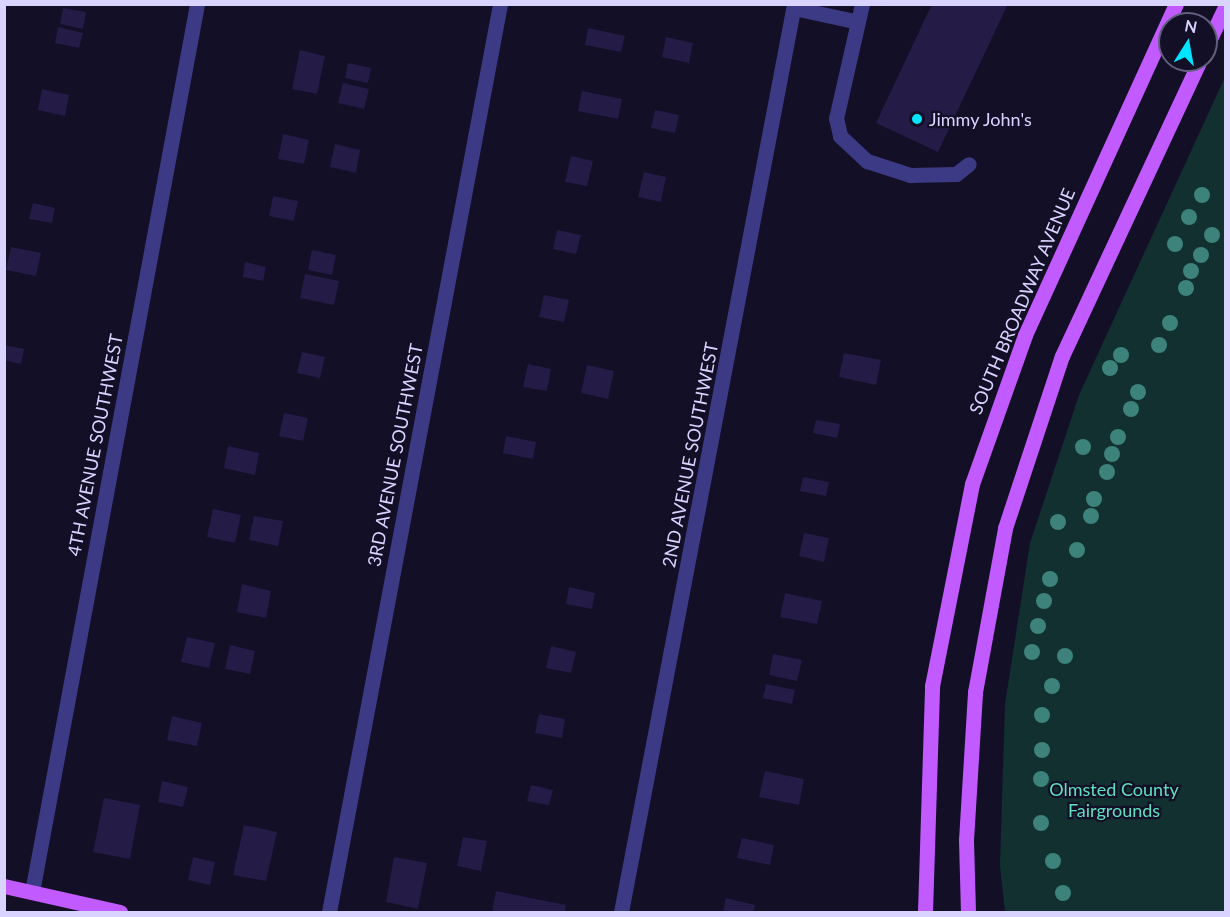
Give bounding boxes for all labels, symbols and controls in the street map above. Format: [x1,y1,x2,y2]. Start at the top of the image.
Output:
north arrow [1158,12,1218,72]
text: N [1183,15,1199,36]
place label: Jimmy John's [929,108,1033,130]
marker: Jimmy John's [910,112,924,126]
street label: SOUTH BROADWAY AVENUE [964,184,1080,418]
street label: 4TH AVENUE SOUTHWEST [63,332,127,558]
street label: 2ND AVENUE SOUTHWEST [658,340,722,570]
street label: 3RD AVENUE SOUTHWEST [363,342,427,568]
park label: Olmsted County Fairgrounds [1049,779,1179,822]

